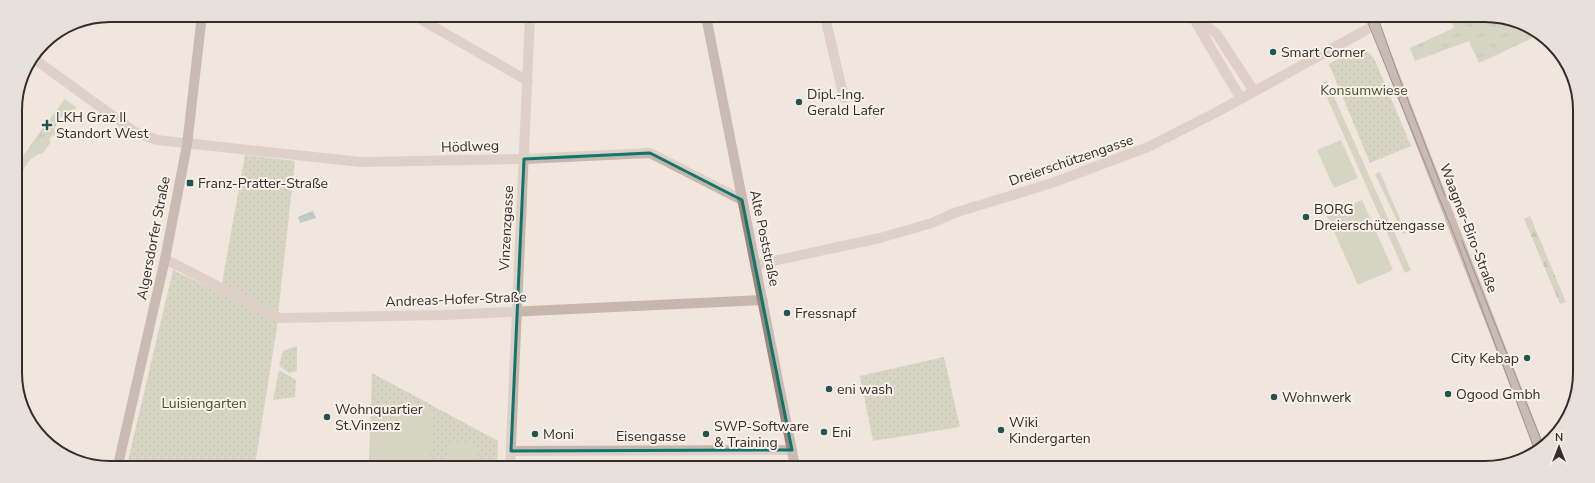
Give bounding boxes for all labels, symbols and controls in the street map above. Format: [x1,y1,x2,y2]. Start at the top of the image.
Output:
place label: Smart Corner [1281,43,1365,62]
marker: Smart Corner [1268,47,1278,57]
park label: Konsumwiese [1320,81,1408,100]
place label: Dipl.-Ing. Gerald Lafer [807,85,885,120]
marker: Dipl.-Ing. Gerald Lafer [794,97,804,107]
place label: LKH Graz II Standort West [56,108,148,143]
marker: LKH Graz II Standort West [41,119,53,131]
street label: Dreierschützengasse [1006,130,1136,191]
street label: Hödlweg [441,136,499,157]
street label: Waagner-Biro-Straße [1435,161,1502,295]
place label: Franz-Pratter-Straße [198,174,328,193]
street label: Algersdorfer Straße [132,175,175,301]
marker: Franz-Pratter-Straße [185,178,195,188]
street label: Vinzenzgasse [495,185,518,272]
street label: Alte Poststraße [745,188,784,288]
place label: BORG Dreierschützengasse [1314,200,1445,235]
marker: BORG Dreierschützengasse [1301,212,1311,222]
street label: Andreas-Hofer-Straße [385,288,527,311]
place label: Fressnapf [795,304,857,323]
marker: Fressnapf [782,308,792,318]
place label: City Kebap [1451,349,1519,368]
marker: City Kebap [1522,353,1532,363]
place label: eni wash [837,380,893,399]
marker: eni wash [824,384,834,394]
place label: Ogood Gmbh [1456,385,1541,404]
place label: Wohnwerk [1282,388,1352,407]
marker: Ogood Gmbh [1443,389,1453,399]
marker: Wohnwerk [1269,392,1279,402]
park label: Luisiengarten [161,394,247,413]
place label: Wohnquartier St.Vinzenz [335,400,423,435]
marker: Wohnquartier St.Vinzenz [322,412,332,422]
place label: Wiki Kindergarten [1009,413,1091,448]
place label: SWP-Software & Training [714,417,809,452]
place label: Eni [832,423,851,442]
place label: Moni [543,425,574,444]
marker: Wiki Kindergarten [996,425,1006,435]
street label: Eisengasse [616,427,686,446]
marker: Eni [819,427,829,437]
north arrow [1539,427,1579,467]
marker: Moni [530,429,540,439]
marker: SWP-Software & Training [701,429,711,439]
text: N [1555,430,1563,445]

